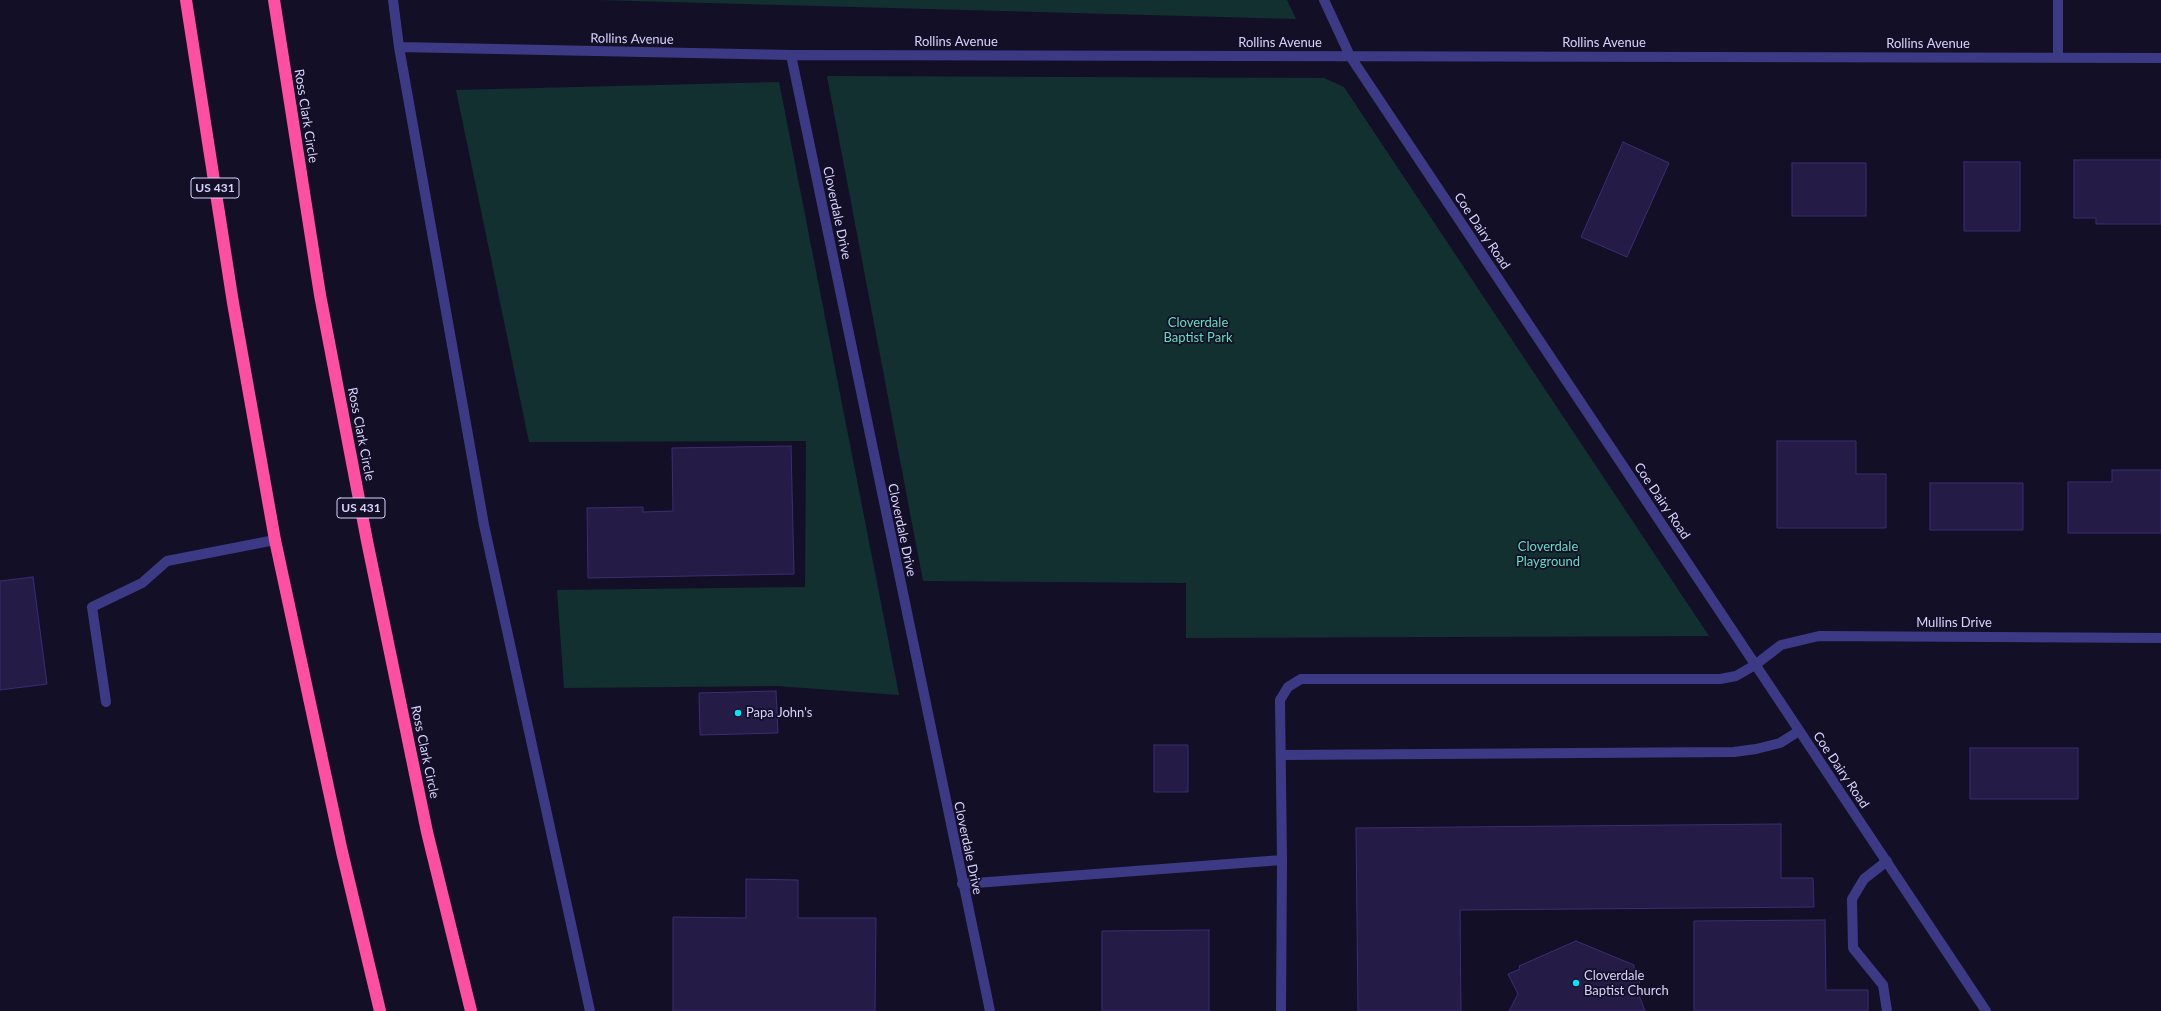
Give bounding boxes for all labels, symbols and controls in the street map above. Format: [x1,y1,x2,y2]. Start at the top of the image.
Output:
street label: Rollins Avenue [590,30,674,48]
street label: Rollins Avenue [914,34,998,50]
street label: Rollins Avenue [1238,35,1322,51]
street label: Rollins Avenue [1562,35,1646,51]
street label: Rollins Avenue [1886,36,1970,52]
street label: Ross Clark Circle [291,68,321,164]
street label: Cloverdale Drive [820,165,854,261]
road number: US 431 [191,178,239,198]
street label: Coe Dairy Road [1451,190,1513,272]
park label: Cloverdale Baptist Park [1164,315,1232,346]
street label: Ross Clark Circle [344,386,378,482]
street label: Coe Dairy Road [1631,460,1693,542]
street label: Cloverdale Drive [885,482,919,578]
road number: US 431 [337,498,385,518]
park label: Cloverdale Playground [1516,539,1580,570]
street label: Mullins Drive [1916,615,1992,631]
street label: Ross Clark Circle [407,704,443,800]
place label: Papa John's [746,705,812,721]
marker: Papa John's [733,708,743,718]
street label: Coe Dairy Road [1810,729,1872,811]
street label: Cloverdale Drive [951,800,985,896]
place label: Cloverdale Baptist Church [1584,968,1669,999]
marker: Cloverdale Baptist Church [1571,978,1581,988]

